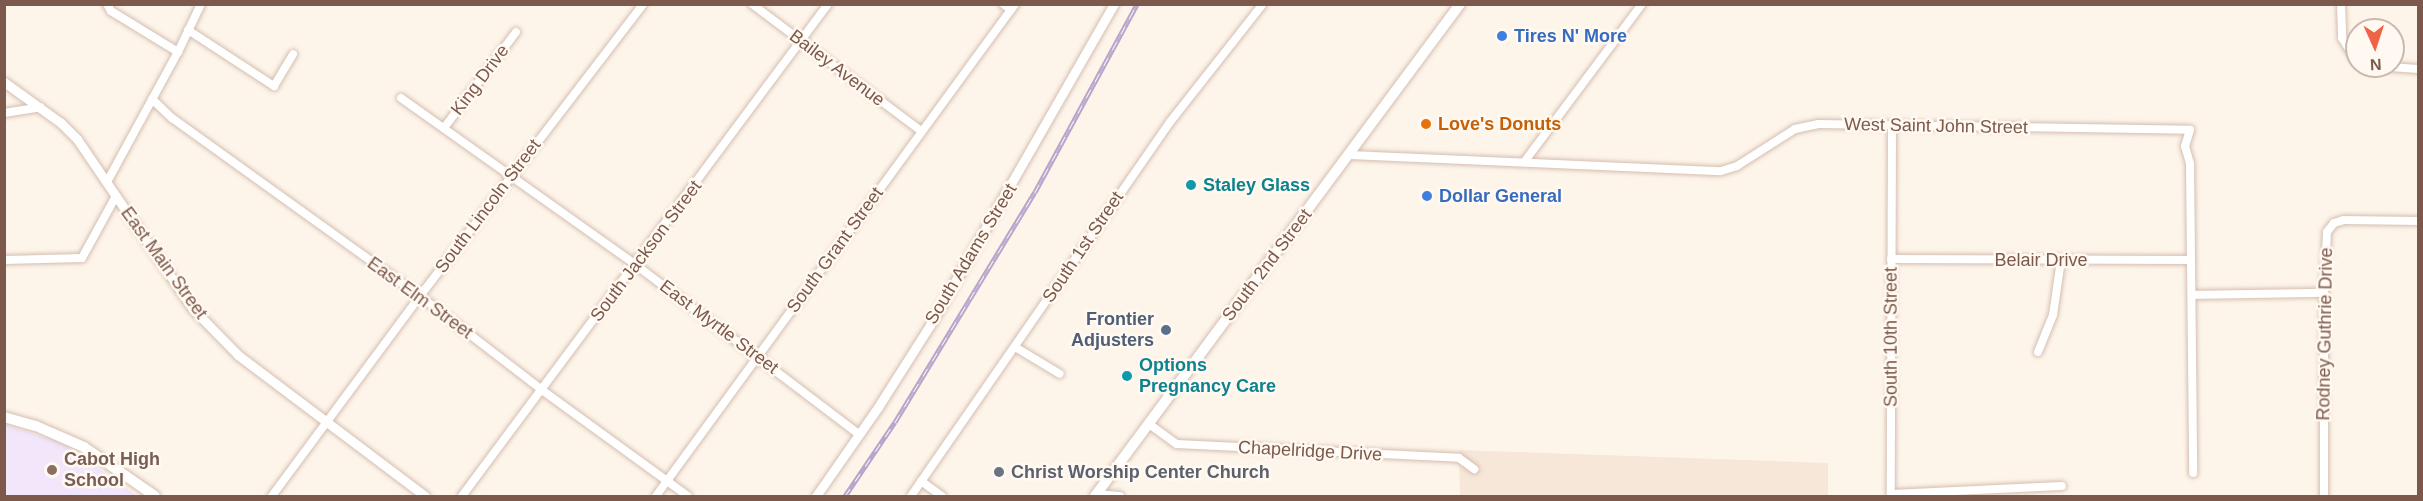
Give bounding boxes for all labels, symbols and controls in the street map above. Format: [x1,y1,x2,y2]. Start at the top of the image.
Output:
north arrow [2345,18,2405,78]
street label: Bailey Avenue [785,25,889,111]
place label: Tires N' More [1514,25,1627,47]
marker: Tires N' More [1495,29,1509,43]
street label: King Drive [446,40,514,120]
text: N [2370,56,2382,73]
place label: Love's Donuts [1438,113,1561,135]
street label: West Saint John Street [1844,114,2028,138]
marker: Love's Donuts [1419,117,1433,131]
street label: South Lincoln Street [431,135,545,277]
place label: Staley Glass [1203,174,1310,196]
street label: South Jackson Street [586,176,706,326]
marker: Staley Glass [1184,178,1198,192]
street label: South Adams Street [920,179,1022,329]
street label: South Grant Street [782,183,888,317]
place label: Dollar General [1439,185,1562,207]
street label: South 1st Street [1038,187,1128,307]
marker: Dollar General [1420,189,1434,203]
street label: East Main Street [116,203,212,323]
street label: South 2nd Street [1218,205,1316,325]
street label: Rodney Guthrie Drive [2313,247,2337,421]
street label: Belair Drive [1994,249,2088,271]
street label: East Elm Street [363,253,477,343]
street label: South 10th Street [1880,267,1902,407]
street label: East Myrtle Street [655,275,783,379]
place label: Frontier Adjusters [1071,309,1154,352]
marker: Frontier Adjusters [1159,323,1173,337]
place label: Options Pregnancy Care [1139,355,1276,398]
marker: Options Pregnancy Care [1120,369,1134,383]
street label: Chapelridge Drive [1237,436,1383,466]
place label: Cabot High School [64,449,160,492]
place label: Christ Worship Center Church [1011,461,1270,483]
marker: Cabot High School [45,463,59,477]
marker: Christ Worship Center Church [992,465,1006,479]

